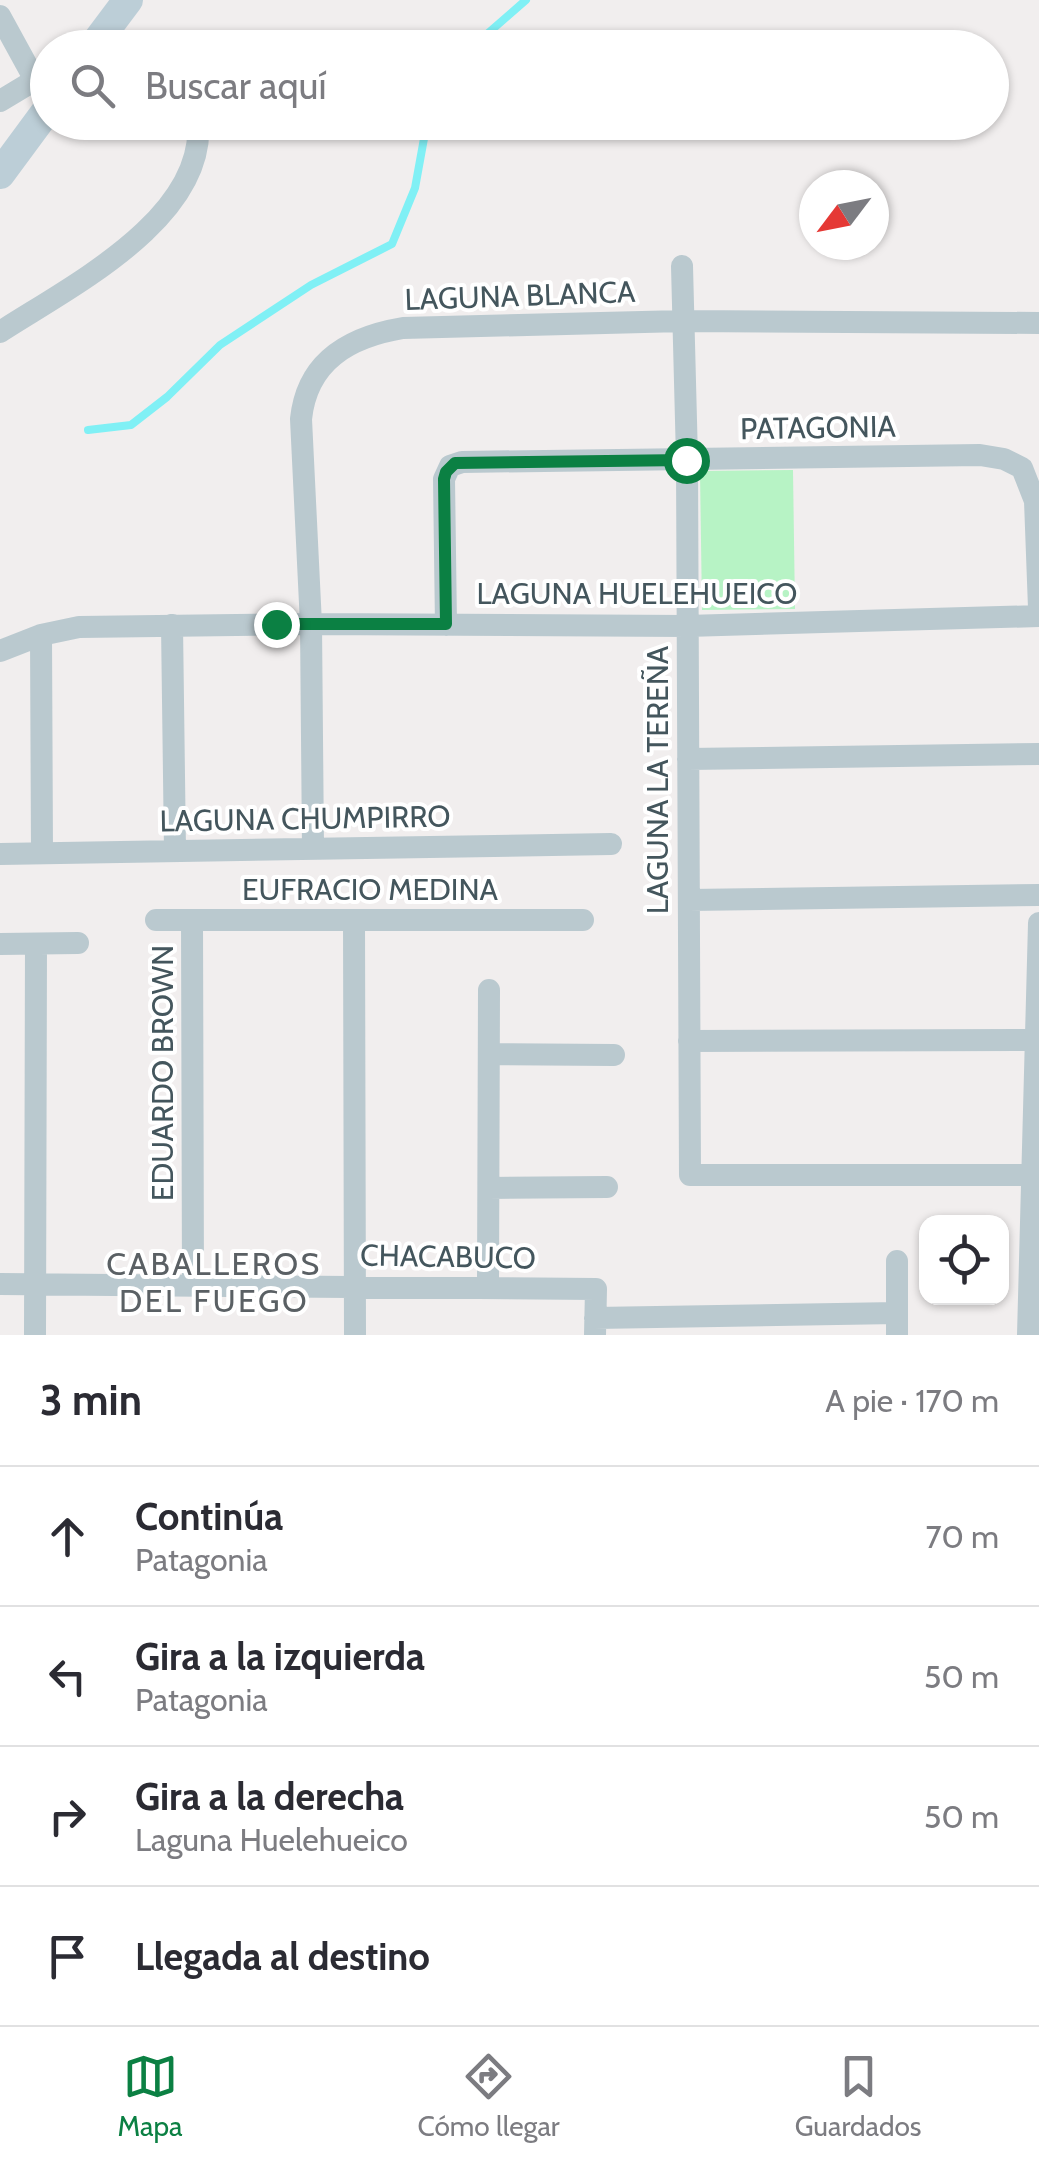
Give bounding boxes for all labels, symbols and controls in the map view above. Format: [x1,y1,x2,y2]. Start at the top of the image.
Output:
search box [30,30,1009,140]
icon: search [65,58,120,113]
text: Buscar aquí [145,62,327,109]
north arrow [799,170,889,260]
street label: LAGUNA BLANCA [404,273,637,318]
street label: PATAGONIA [740,408,897,447]
route start [664,438,710,484]
street label: LAGUNA HUELEHUEICO [477,575,797,612]
route end [254,602,300,648]
street label: LAGUNA LA TEREÑA [639,645,676,914]
street label: LAGUNA CHUMPIRRO [159,797,451,840]
street label: EUFRACIO MEDINA [242,871,499,908]
street label: EDUARDO BROWN [144,945,181,1201]
map controls [919,1215,1009,1305]
button: locate [919,1215,1009,1305]
street label: CHACABUCO [360,1236,536,1277]
district label: CABALLEROS DEL FUEGO [106,1244,322,1320]
text: 3 min [40,1374,142,1426]
text: A pie · 170 m [825,1381,999,1420]
text: Continúa [135,1493,283,1540]
icon: ahead [40,1509,95,1564]
text: 70 m [926,1517,999,1556]
text: Patagonia [135,1540,268,1579]
text: Gira a la izquierda [135,1633,425,1680]
icon: left [40,1649,95,1704]
text: 50 m [924,1657,999,1696]
text: Patagonia [135,1680,268,1719]
text: Gira a la derecha [135,1773,404,1820]
icon: right [40,1789,95,1844]
text: 50 m [924,1797,999,1836]
text: Laguna Huelehueico [135,1820,408,1859]
icon: arrive [40,1929,95,1984]
text: Llegada al destino [135,1933,430,1980]
tab: Mapa [118,2049,183,2143]
tab: Cómo llegar [418,2049,560,2143]
tab: Guardados [795,2049,921,2143]

